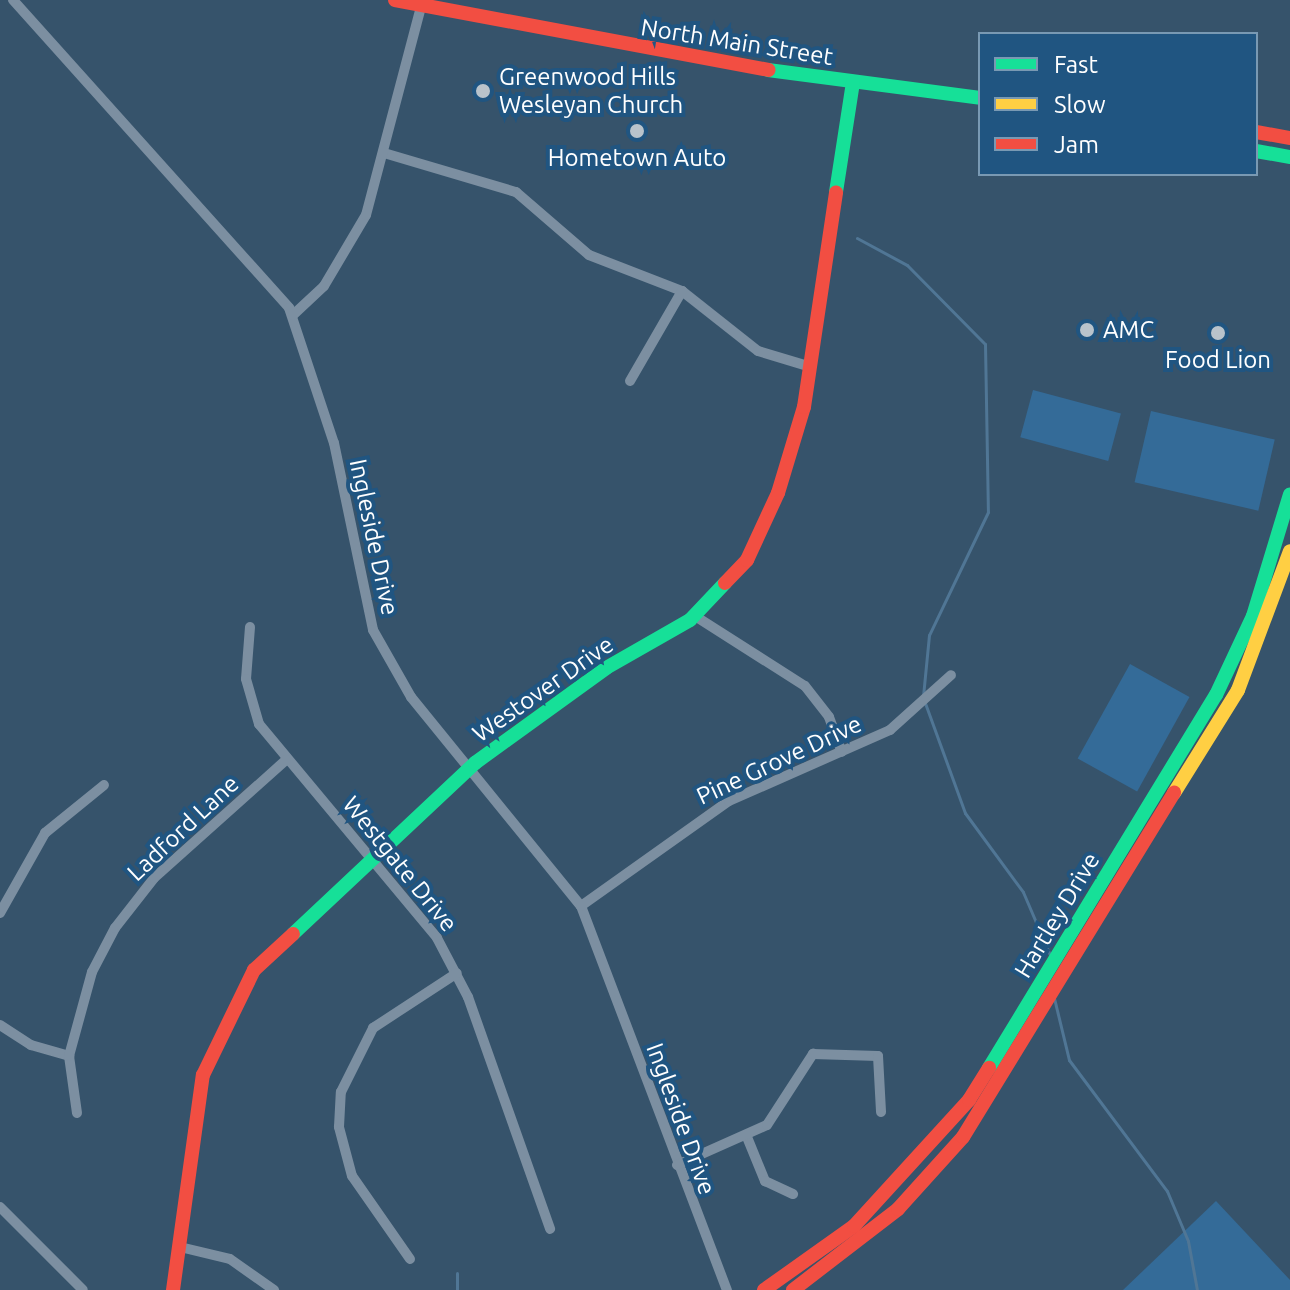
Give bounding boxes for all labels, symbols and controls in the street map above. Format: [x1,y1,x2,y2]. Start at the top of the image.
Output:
street label: North Main Street [639,13,835,71]
legend [978,32,1258,176]
text: Fast [1054,51,1098,78]
place label: Greenwood Hills Wesleyan Church [499,63,683,119]
marker: Greenwood Hills Wesleyan Church [474,82,492,100]
text: Slow [1054,91,1106,118]
marker: Hometown Auto [628,122,646,140]
text: Jam [1054,131,1099,158]
place label: Hometown Auto [548,144,726,172]
place label: AMC [1103,316,1154,344]
marker: AMC [1078,321,1096,339]
marker: Food Lion [1209,324,1227,342]
place label: Food Lion [1165,346,1271,374]
street label: Ingleside Drive [343,456,405,618]
street label: Westover Drive [467,630,619,748]
street label: Pine Grove Drive [692,709,866,811]
street label: Ladford Lane [121,769,245,887]
street label: Westgate Drive [337,790,463,938]
street label: Hartley Drive [1008,847,1106,983]
street label: Ingleside Drive [640,1039,722,1199]

